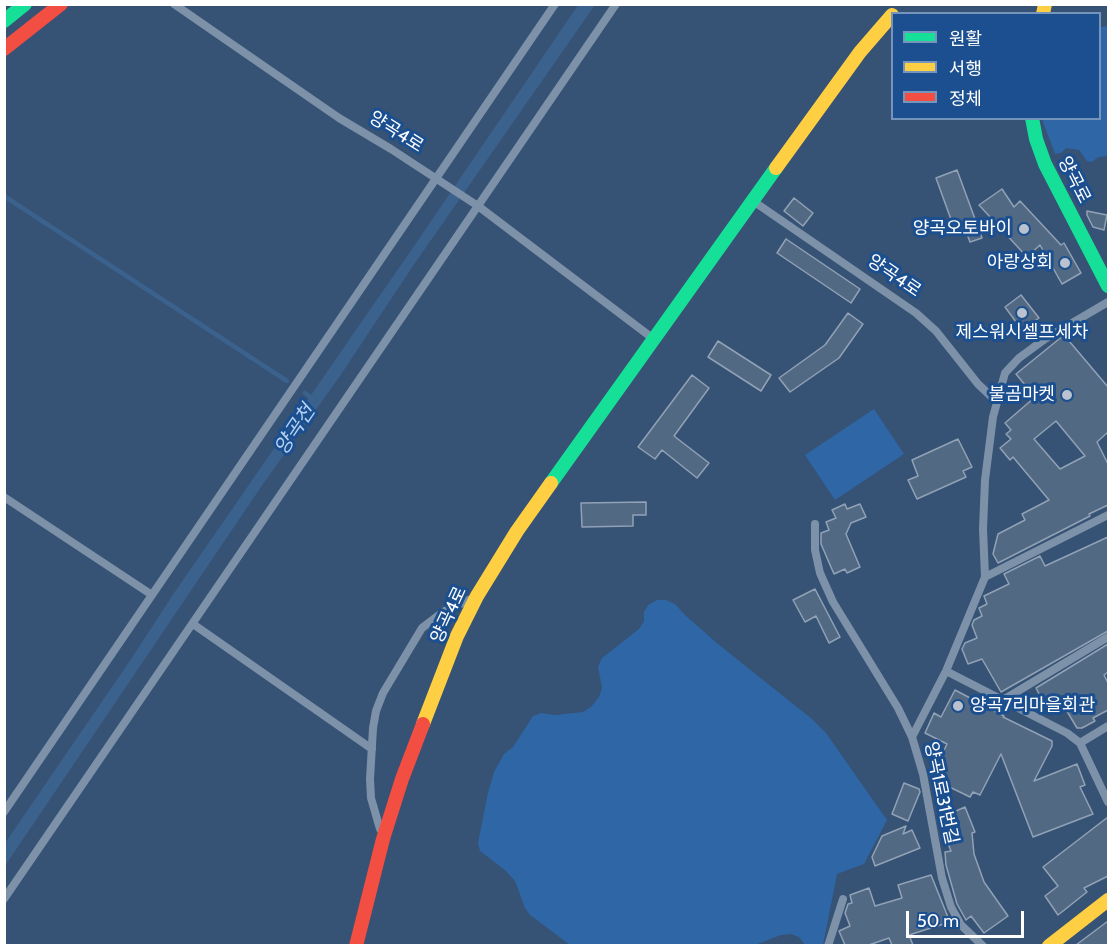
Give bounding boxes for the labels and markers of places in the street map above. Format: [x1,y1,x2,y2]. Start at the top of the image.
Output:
place label: 양곡오토바이 [913,218,1012,240]
marker: 양곡오토바이 [1017,222,1031,236]
place label: 아랑상회 [987,252,1053,274]
marker: 아랑상회 [1058,256,1072,270]
marker: 제스워시셀프세차 [1015,306,1029,320]
place label: 제스워시셀프세차 [956,322,1088,344]
place label: 불곰마켓 [989,384,1055,406]
marker: 불곰마켓 [1060,388,1074,402]
place label: 양곡7리마을회관 [970,695,1095,717]
marker: 양곡7리마을회관 [951,699,965,713]

